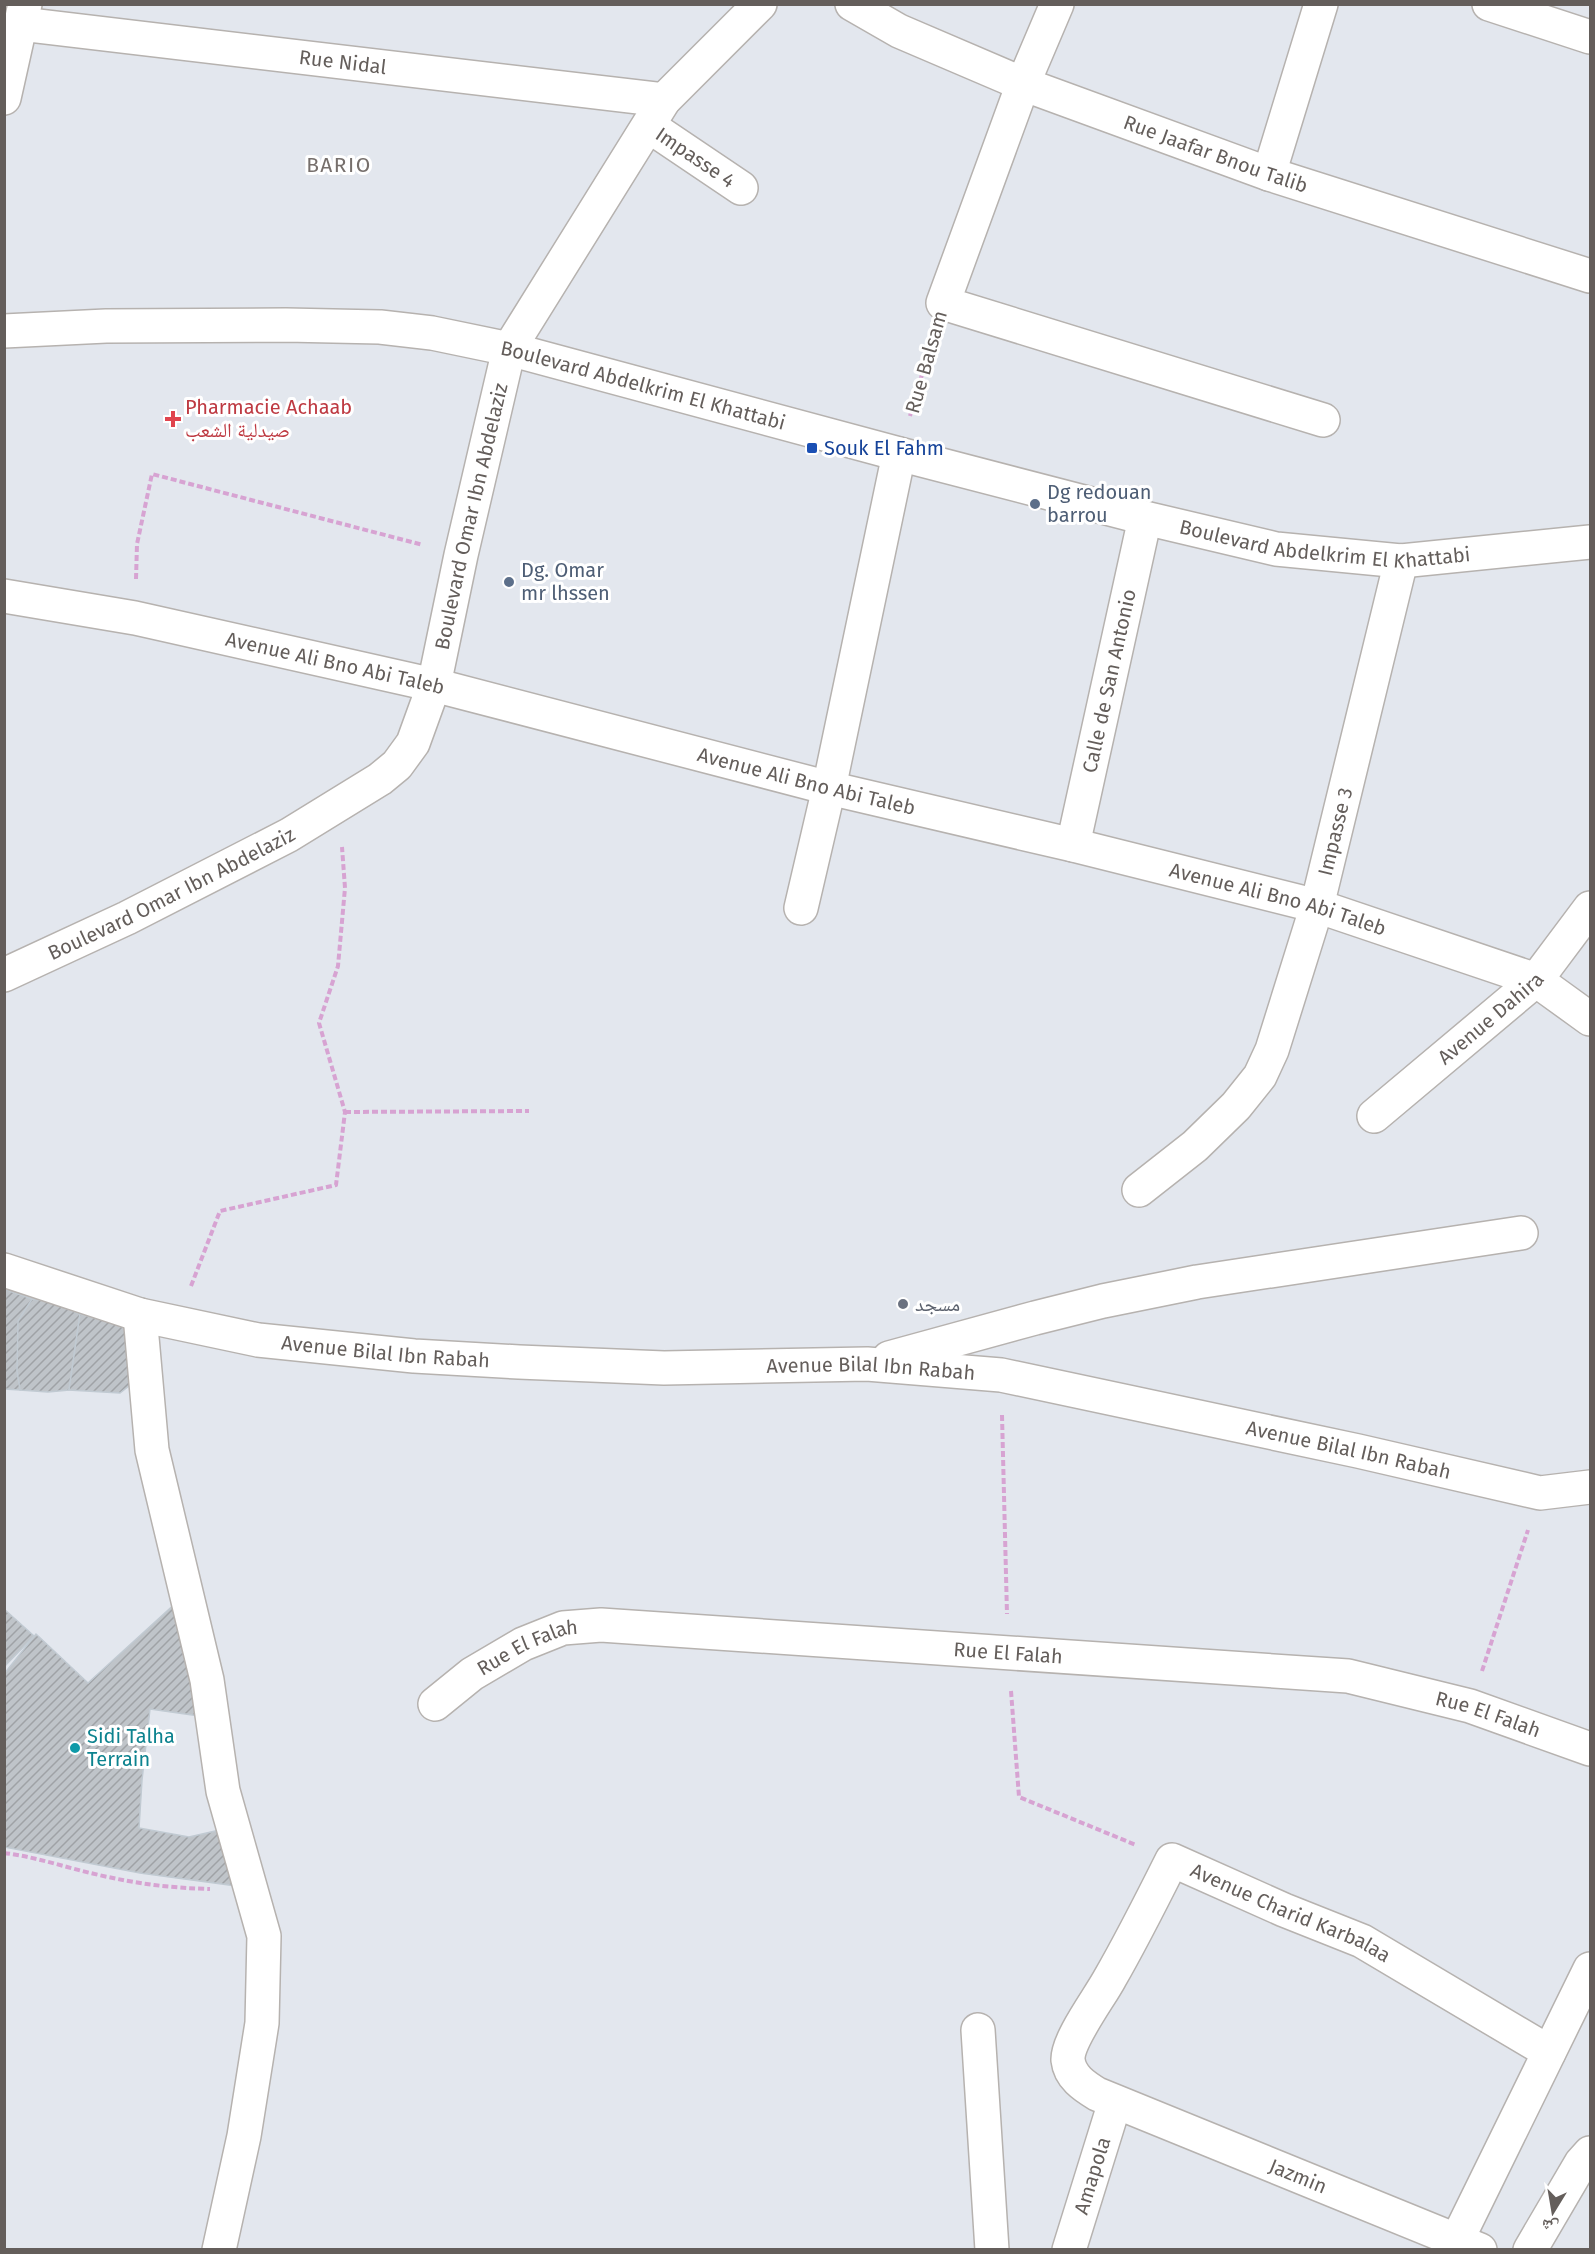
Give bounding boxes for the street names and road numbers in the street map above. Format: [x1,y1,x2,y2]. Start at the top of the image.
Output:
street label: Rue Nidal [298,45,388,79]
street label: Rue Jaafar Bnou Talib [1120,110,1311,198]
street label: Impasse 4 [651,122,740,193]
street label: Rue Balsam [900,308,952,416]
street label: Boulevard Abdelkrim El Khattabi [499,336,788,435]
street label: Boulevard Omar Ibn Abdelaziz [430,380,513,652]
street label: Boulevard Abdelkrim El Khattabi [1177,515,1471,573]
street label: Calle de San Antonio [1077,587,1141,775]
street label: Avenue Ali Bno Abi Taleb [223,627,447,699]
street label: Avenue Ali Bno Abi Taleb [695,742,918,820]
street label: Impasse 3 [1313,785,1357,878]
street label: Boulevard Omar Ibn Abdelaziz [44,822,300,965]
street label: Avenue Ali Bno Abi Taleb [1167,858,1389,941]
street label: Avenue Dahira [1433,968,1549,1069]
street label: Avenue Bilal Ibn Rabah [280,1330,490,1372]
street label: Avenue Bilal Ibn Rabah [766,1352,976,1385]
street label: Avenue Bilal Ibn Rabah [1244,1416,1453,1484]
street label: Rue El Falah [473,1615,579,1680]
street label: Rue El Falah [953,1637,1063,1668]
street label: Rue El Falah [1433,1686,1544,1742]
street label: Avenue Charid Karbalaa [1187,1858,1395,1967]
street label: Amapola [1069,2134,1115,2217]
street label: Jazmin [1266,2154,1330,2198]

